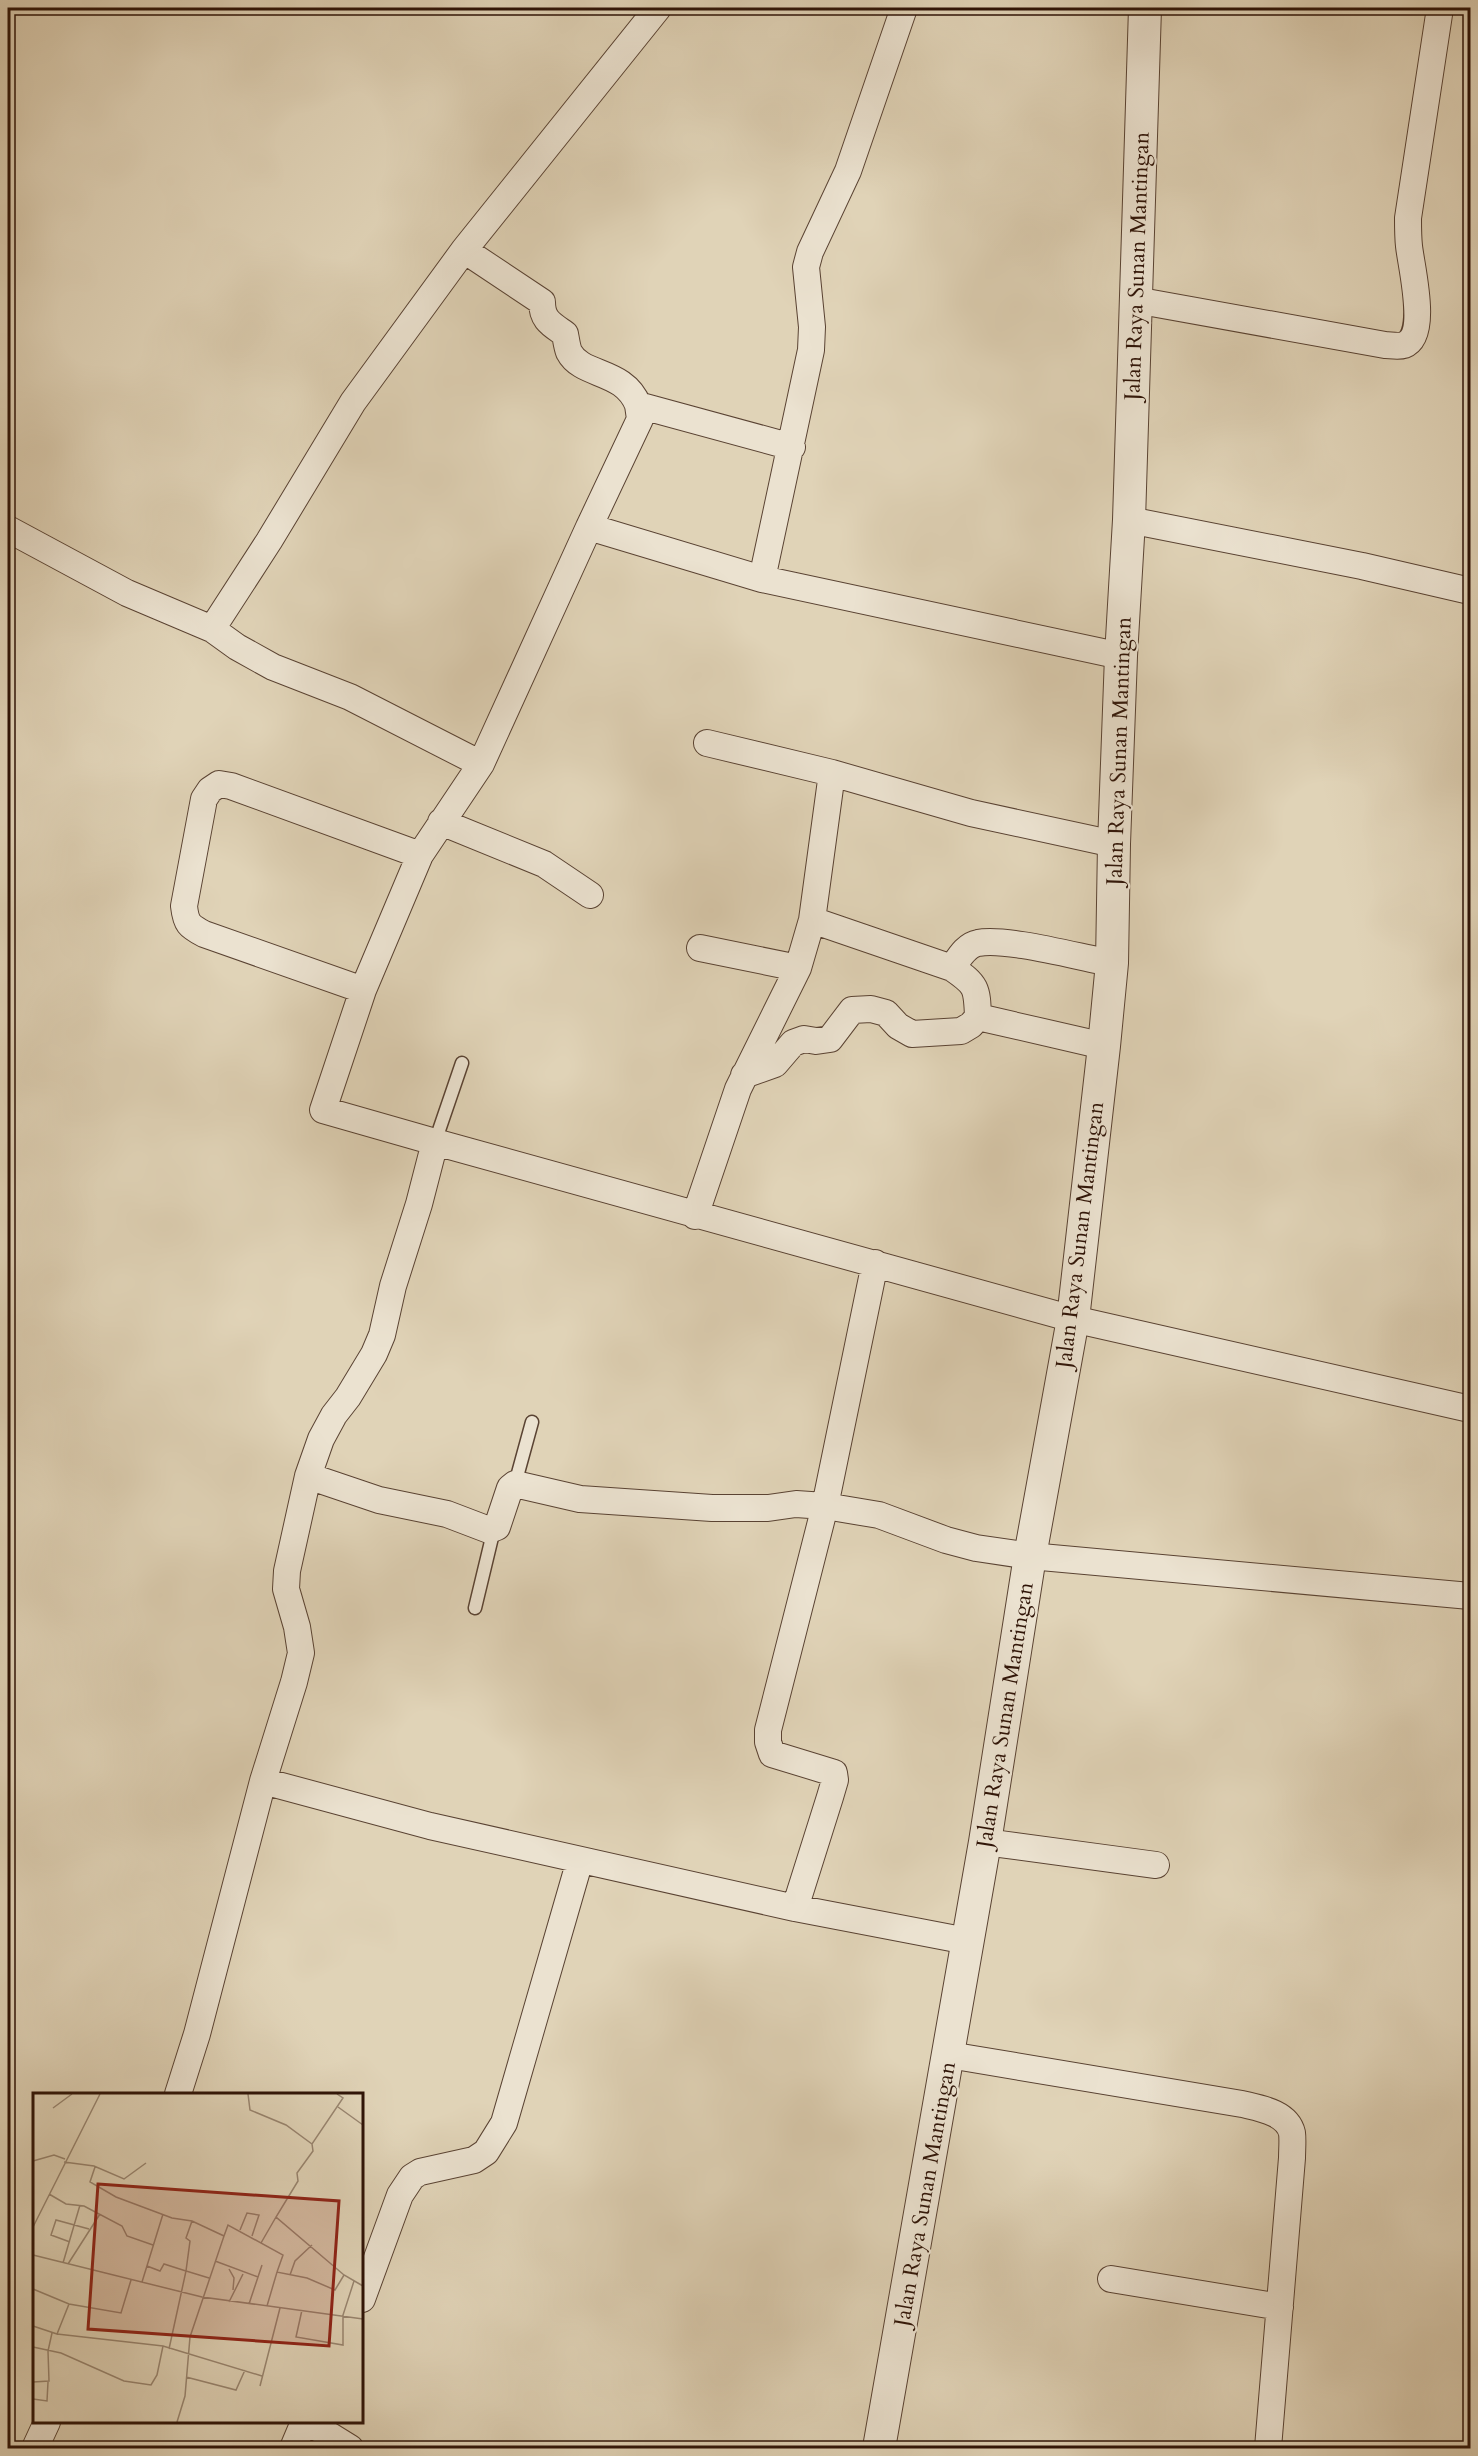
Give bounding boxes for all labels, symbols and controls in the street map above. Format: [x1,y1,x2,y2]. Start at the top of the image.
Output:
street label: Jalan Raya Sunan Mantingan [1117,131,1157,404]
street label: Jalan Raya Sunan Mantingan [1099,616,1139,889]
street label: Jalan Raya Sunan Mantingan [1048,1099,1111,1373]
street label: Jalan Raya Sunan Mantingan [969,1580,1041,1853]
street label: Jalan Raya Sunan Mantingan [886,2059,963,2332]
inset map [33,2093,363,2423]

